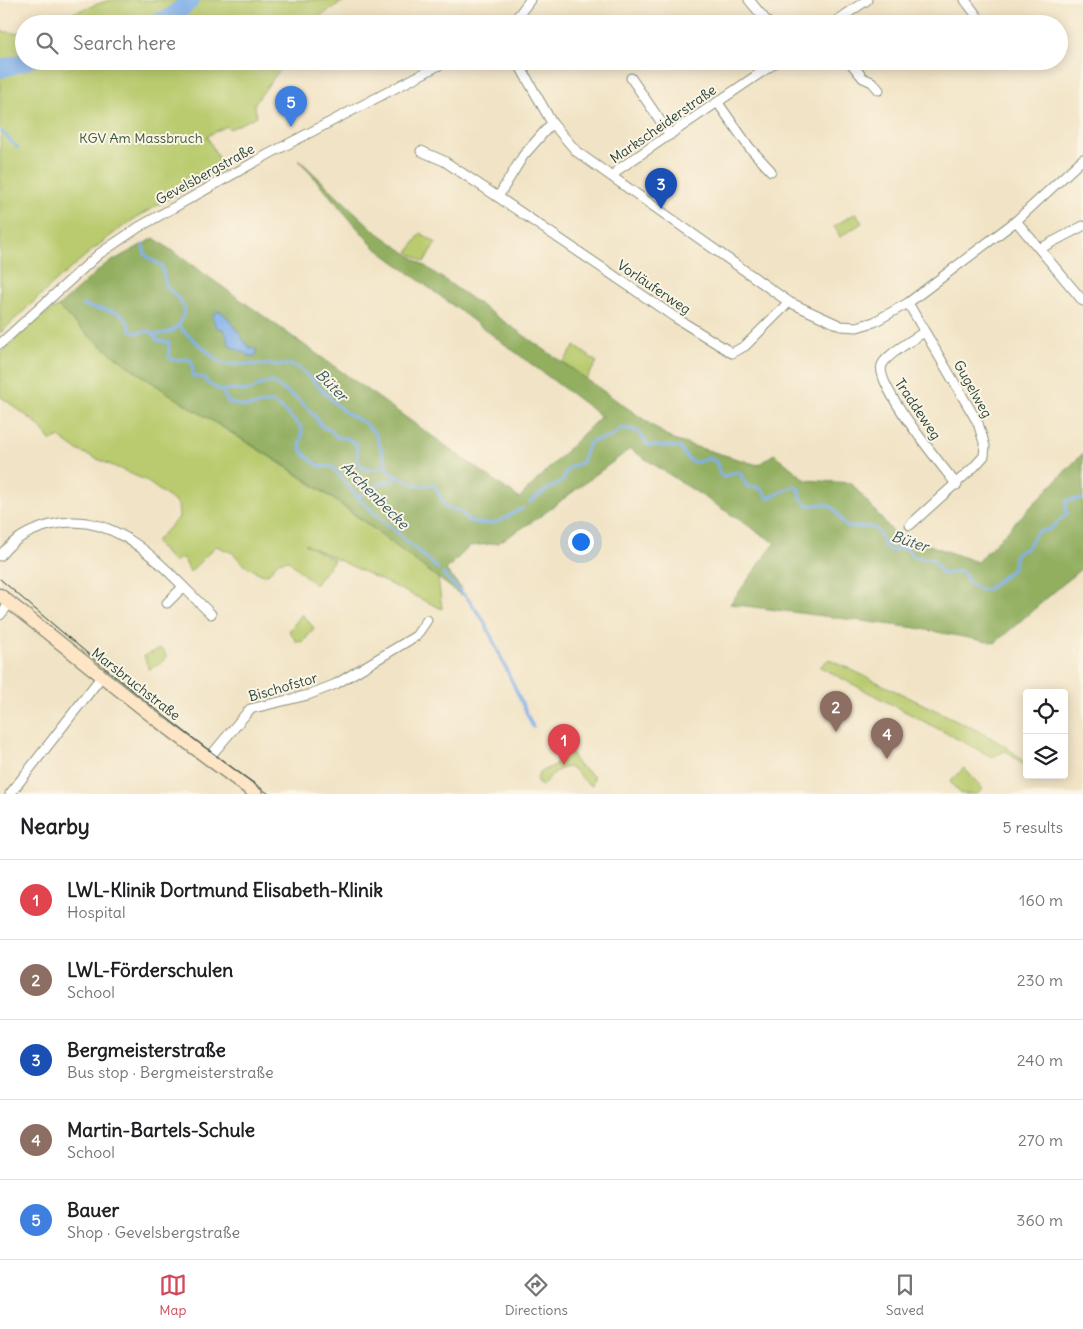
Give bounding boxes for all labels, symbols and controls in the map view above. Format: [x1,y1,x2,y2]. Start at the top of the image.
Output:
search box [15,15,1068,70]
icon: search [33,29,61,57]
text: Search here [73,31,176,55]
street label: Markscheiderstraße [606,81,720,167]
pin: 5 [275,86,307,127]
park label: KGV Am Massbruch [79,129,203,147]
street label: Gevelsbergstraße [153,139,257,209]
pin: 3 [645,168,677,209]
street label: Vorläuferweg [614,256,694,318]
street label: Gugelweg [950,357,996,421]
water label: Büter [312,365,353,406]
street label: Traddeweg [891,375,945,443]
water label: Archenbecke [337,457,414,534]
water label: Büter [889,526,933,556]
your location [568,529,594,555]
street label: Marsbruchstraße [88,644,184,724]
street label: Bischofstor [246,668,320,705]
map controls [1023,689,1068,779]
button: locate [1023,689,1068,734]
pin: 2 [820,691,852,732]
pin: 4 [871,718,903,759]
pin: 1 [548,724,580,765]
button: layers [1023,734,1068,779]
text: Nearby [20,813,90,840]
text: 5 results [1002,817,1063,837]
text: LWL-Klinik Dortmund Elisabeth-Klinik [67,878,383,902]
text: 1 [33,890,39,910]
text: 160 m [1019,890,1063,910]
text: Hospital [67,902,126,922]
text: LWL-Förderschulen [67,958,233,982]
text: 2 [32,970,40,990]
text: 230 m [1017,970,1063,990]
text: School [67,982,115,1002]
text: Bergmeisterstraße [67,1038,226,1062]
text: 3 [31,1050,41,1070]
text: 240 m [1017,1050,1063,1070]
text: Bus stop · Bergmeisterstraße [67,1062,274,1082]
text: Martin-Bartels-Schule [67,1118,255,1142]
text: 4 [31,1130,41,1150]
text: 270 m [1018,1130,1063,1150]
text: School [67,1142,115,1162]
text: Bauer [67,1198,119,1222]
text: 5 [31,1210,41,1230]
text: 360 m [1016,1210,1063,1230]
text: Shop · Gevelsbergstraße [67,1222,240,1242]
tab: Map [159,1271,187,1319]
tab: Directions [505,1271,568,1319]
tab: Saved [886,1271,924,1319]

